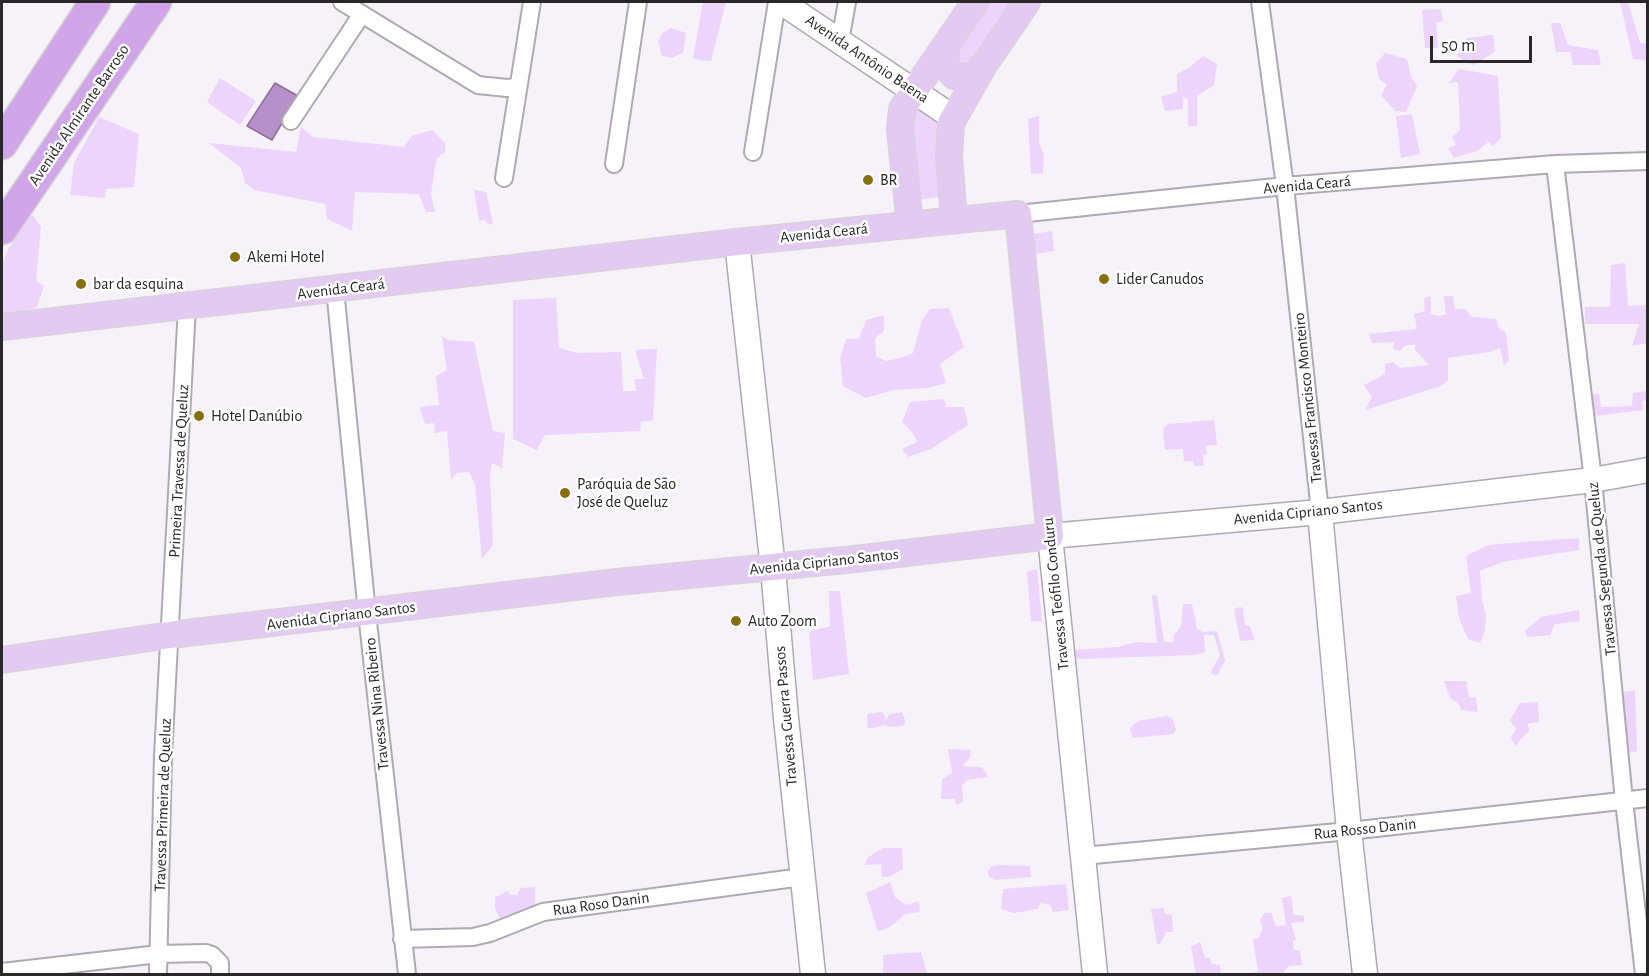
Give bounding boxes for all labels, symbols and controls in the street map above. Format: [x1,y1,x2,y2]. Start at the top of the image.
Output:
street label: Avenida Antônio Baena [802,11,932,107]
scale bar [1433,24,1535,62]
text: 50 m [1441,37,1475,55]
street label: Avenida Almirante Barroso [25,41,133,189]
place label: BR [880,170,897,190]
street label: Avenida Ceará [1262,172,1352,198]
marker: BR [861,173,875,187]
street label: Avenida Ceará [779,219,869,247]
place label: Akemi Hotel [247,247,325,267]
marker: Akemi Hotel [228,250,242,264]
place label: Lider Canudos [1116,269,1204,289]
marker: Lider Canudos [1097,272,1111,286]
place label: bar da esquina [93,274,184,294]
street label: Avenida Ceará [296,274,386,304]
marker: bar da esquina [74,277,88,291]
street label: Travessa Francisco Monteiro [1289,312,1327,484]
street label: Primeira Travessa de Queluz [165,384,193,558]
place label: Hotel Danúbio [211,406,302,426]
marker: Hotel Danúbio [192,409,206,423]
place label: Paróquia de São José de Queluz [577,474,676,512]
street label: Travessa Segunda de Queluz [1583,481,1621,657]
marker: Paróquia de São José de Queluz [558,486,572,500]
street label: Avenida Cipriano Santos [1232,495,1384,529]
street label: Travessa Teófilo Conduru [1038,517,1074,671]
street label: Avenida Cipriano Santos [748,545,900,579]
street label: Avenida Cipriano Santos [265,597,417,635]
place label: Auto Zoom [748,611,817,631]
marker: Auto Zoom [729,614,743,628]
street label: Travessa Nina Ribeiro [360,637,394,771]
street label: Travessa Guerra Passos [770,645,802,787]
street label: Travessa Primeira de Queluz [150,718,176,892]
street label: Rua Rosso Danin [1313,814,1417,844]
street label: Rua Roso Danin [551,888,651,920]

